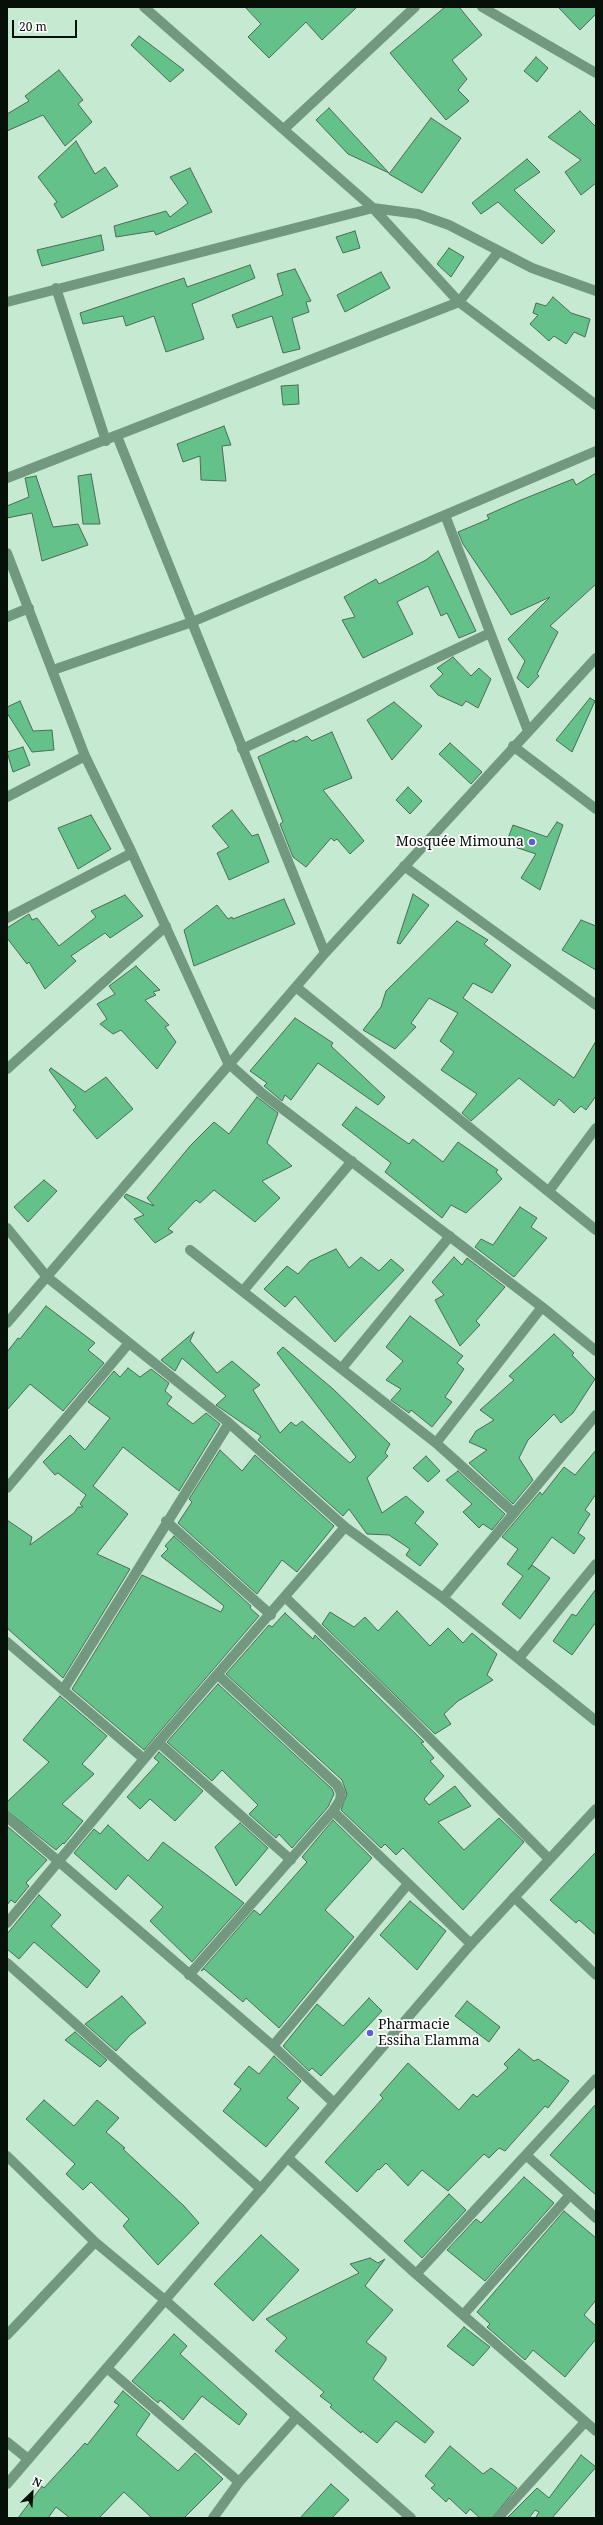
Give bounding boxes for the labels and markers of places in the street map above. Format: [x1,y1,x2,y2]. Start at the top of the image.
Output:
place label: Mosquée Mimouna [396,834,524,850]
marker: Mosquée Mimouna [527,837,537,847]
place label: Pharmacie Essiha Elamma [378,2017,480,2050]
marker: Pharmacie Essiha Elamma [365,2028,375,2038]

